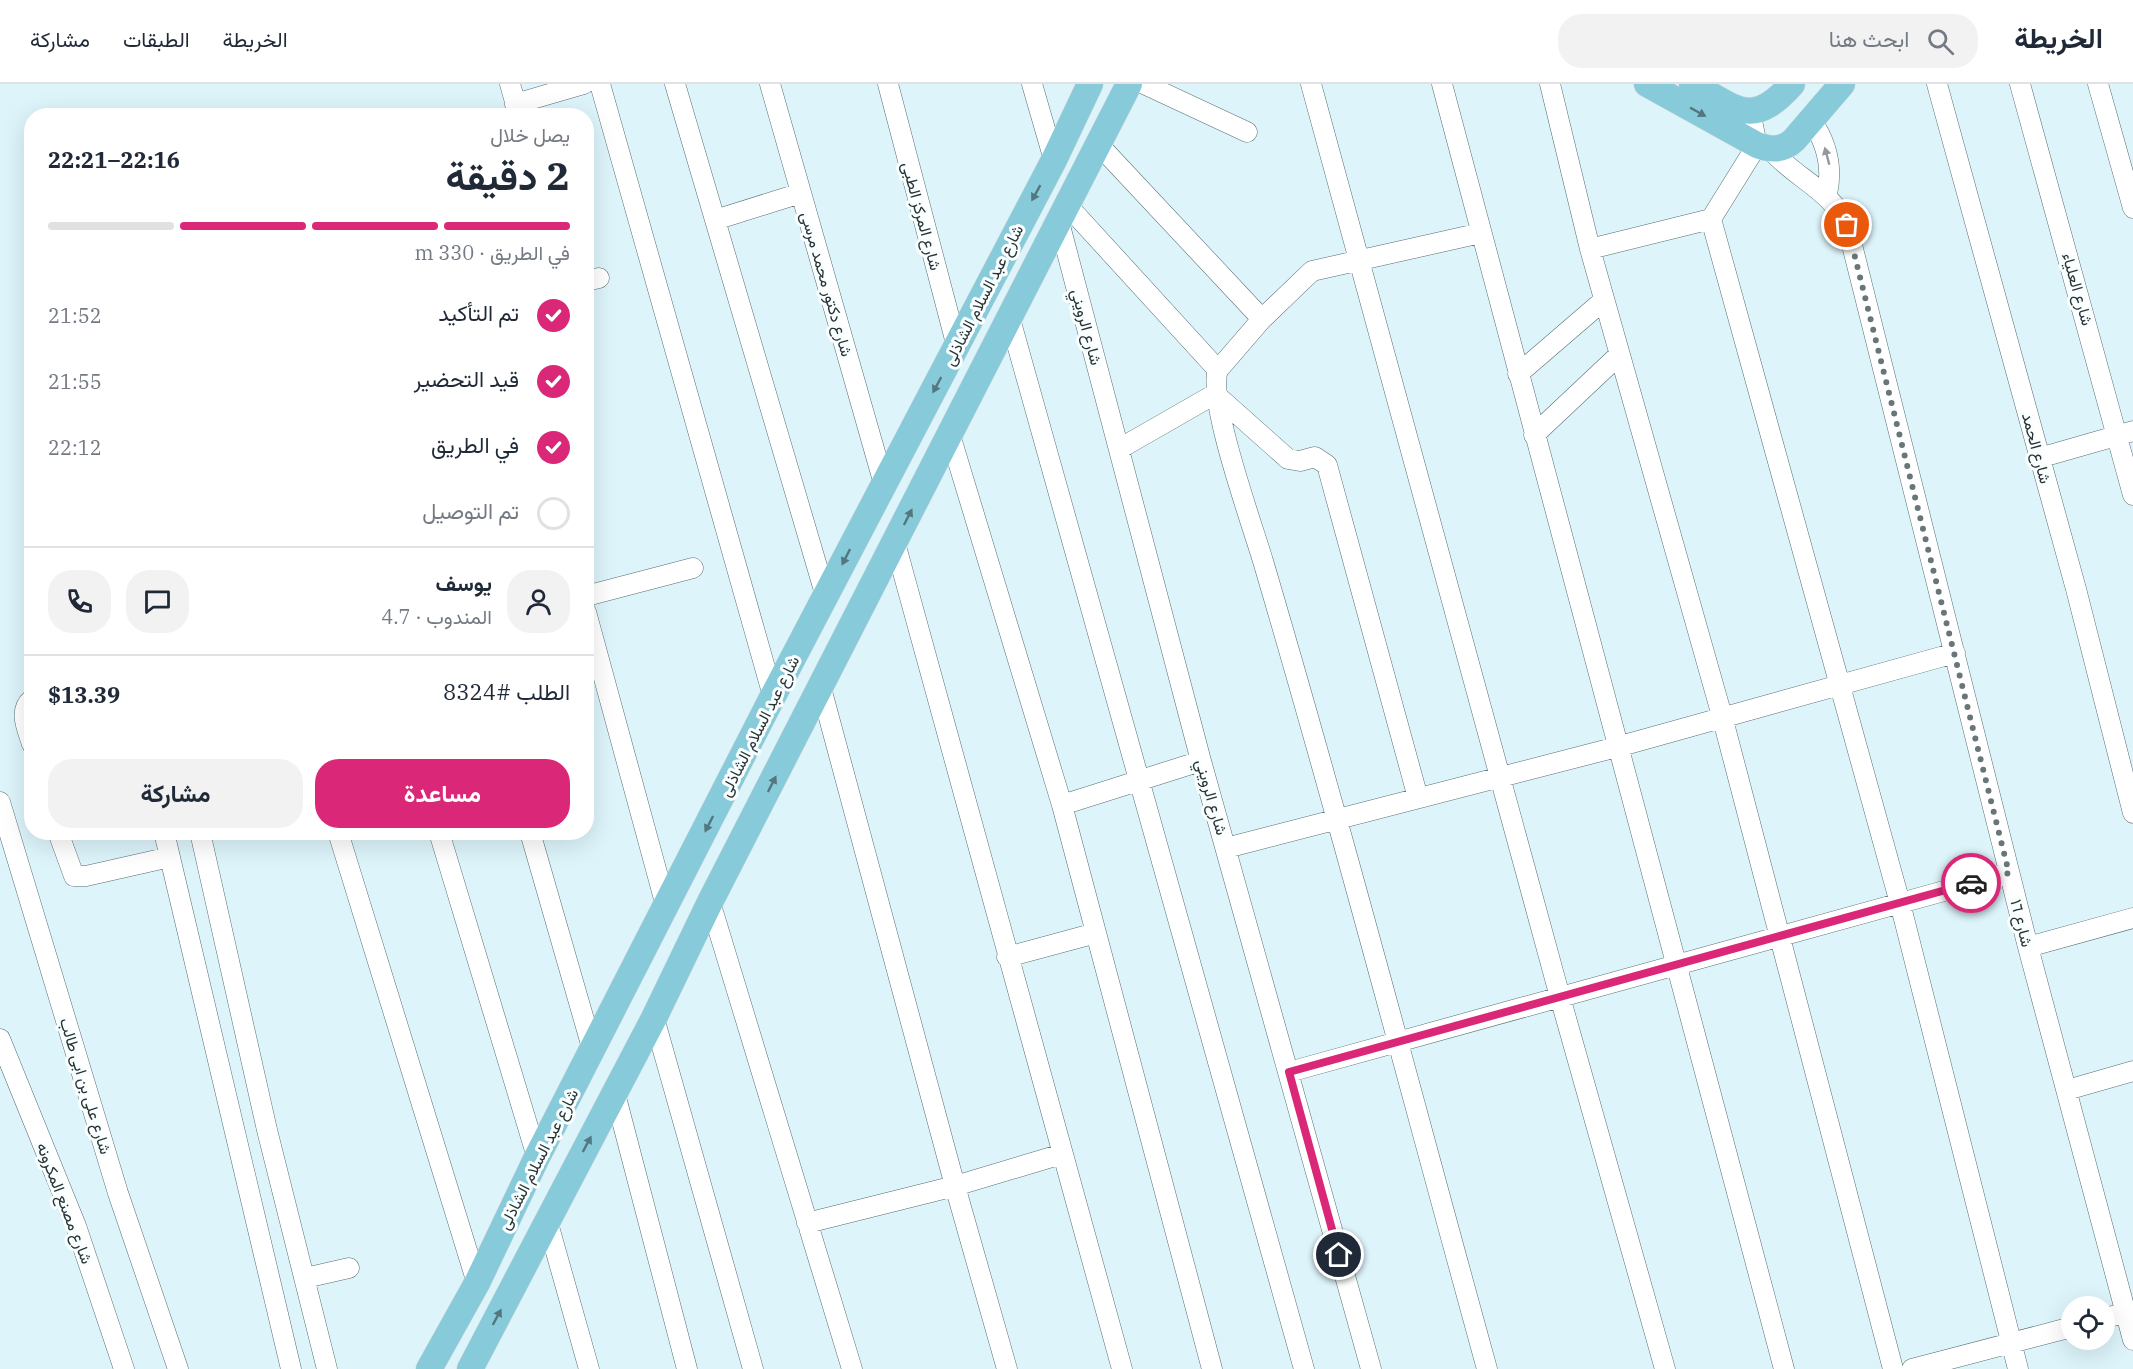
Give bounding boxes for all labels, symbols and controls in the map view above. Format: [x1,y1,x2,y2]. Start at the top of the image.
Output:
search box [1558,14,1978,68]
text: الخريطة [2014,19,2103,56]
text: ابحث هنا [1829,24,1909,53]
text: مشاركة [30,25,90,53]
text: الطبقات [123,25,190,53]
text: الخريطة [223,25,288,53]
icon: search [1924,25,1957,58]
one-way arrow [1690,107,1706,118]
text: يصل خلال [490,121,570,148]
text: 22:16–22:21 [48,145,180,174]
one-way arrow [1822,147,1831,165]
text: 2 دقيقة [446,150,570,201]
street label: شارع المركز الطبى [896,160,946,273]
one-way arrow [1031,184,1041,201]
pin [1821,199,1872,250]
icon: bag [1830,208,1863,241]
street label: شارع دكتور محمد مرسى [795,209,857,359]
street label: شارع عبد السلام الشاذلى [939,221,1029,370]
text: في الطريق · 330 m [415,239,570,266]
street label: شارع العلياء [2056,250,2098,328]
street label: شارع الرويني [1063,287,1107,368]
text: تم التأكيد [438,298,519,327]
icon: check [537,299,570,332]
text: 21:52 [48,302,102,329]
text: قيد التحضير [414,364,519,393]
icon: check [537,365,570,398]
text: 21:55 [48,368,102,395]
one-way arrow [932,376,942,393]
street label: شارع الحمد [2016,410,2056,486]
text: في الطريق [431,430,519,459]
icon: check [537,431,570,464]
text: 22:12 [48,434,102,461]
text: تم التوصيل [422,496,519,525]
one-way arrow [904,508,913,525]
one-way arrow [841,549,851,566]
text: يوسف [436,568,492,597]
button: phone [48,570,111,633]
button: chat [126,570,189,633]
button: person [507,570,570,633]
text: المندوب · 4.7 [381,603,492,630]
street label: شارع عبد السلام الشاذلى [715,652,805,801]
text: الطلب #8324 [443,677,570,706]
text: $13.39 [48,680,120,709]
street label: شارع الرويني [1188,757,1232,838]
button: مشاركة [48,759,303,828]
button: مساعدة [315,759,570,828]
one-way arrow [767,775,776,792]
one-way arrow [704,815,714,833]
courier [1941,853,2001,913]
icon: car [1955,867,1988,900]
street label: شارع ١٦ [2005,897,2038,949]
street label: شارع على بن ابى طالب [54,1015,116,1157]
street label: شارع عبد السلام الشاذلى [494,1085,584,1234]
one-way arrow [582,1135,592,1152]
street label: شارع مصنع المكرونه [31,1139,97,1267]
pin [1313,1229,1364,1280]
icon: home [1322,1238,1355,1271]
map controls [2061,1296,2115,1350]
button: locate [2061,1296,2115,1350]
one-way arrow [492,1308,502,1326]

